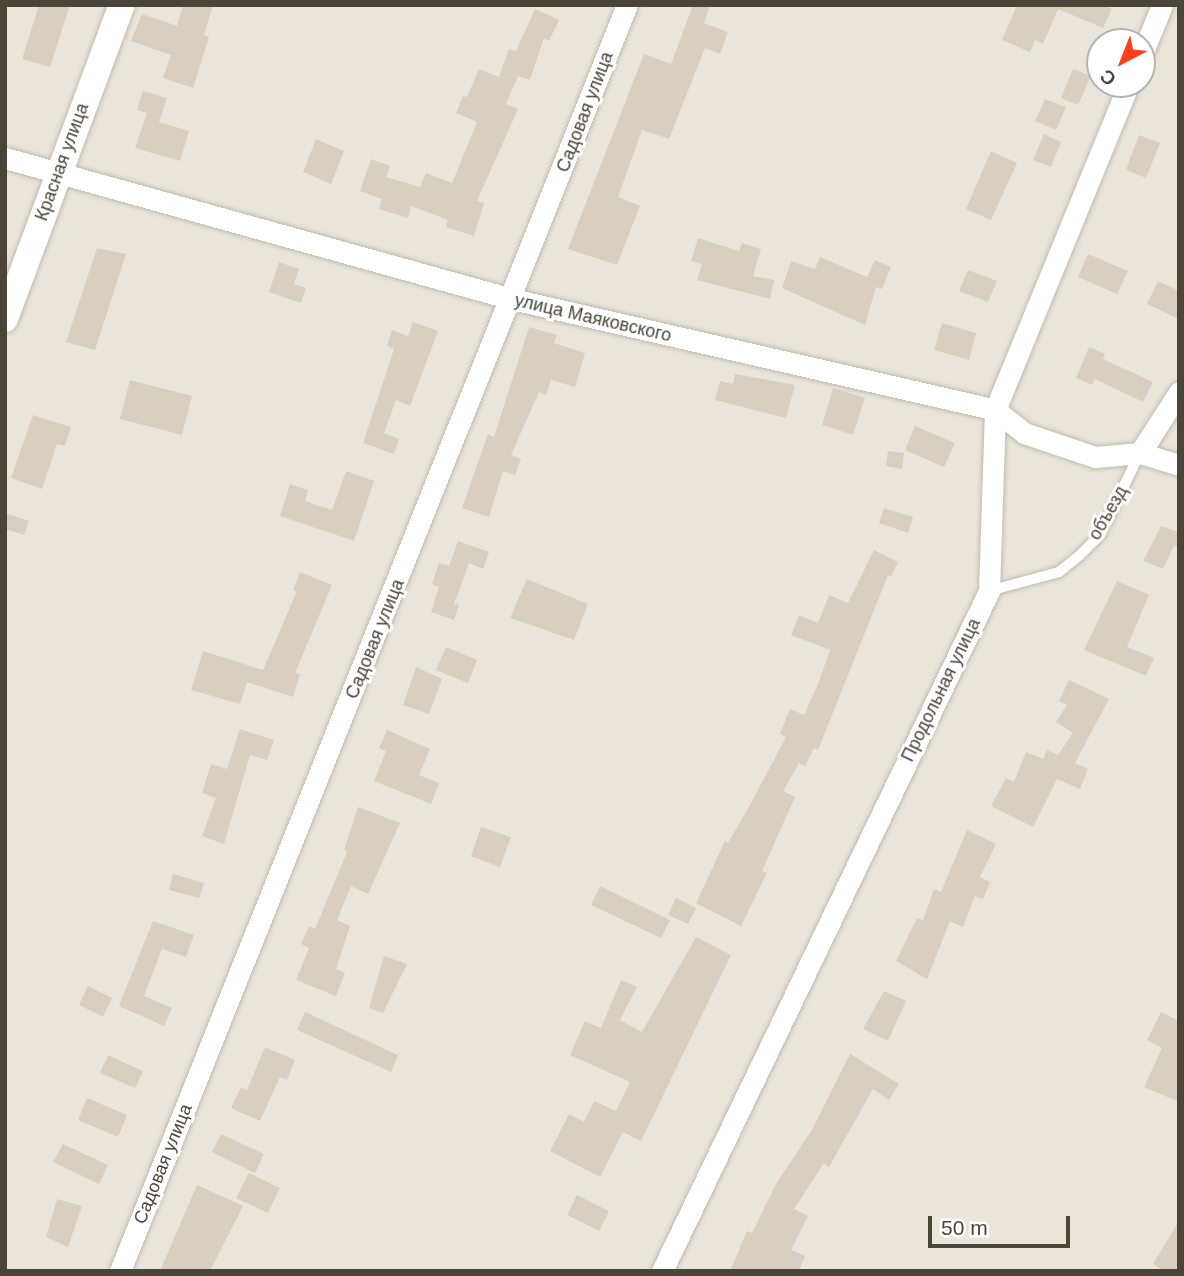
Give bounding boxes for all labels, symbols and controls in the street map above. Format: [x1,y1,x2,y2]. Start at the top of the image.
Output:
north arrow [1086,28,1156,98]
street label: Садовая улица [552,49,618,175]
text: С [1096,65,1120,90]
street label: Красная улица [31,100,93,224]
street label: улица Маяковского [513,289,673,347]
street label: объезд [1084,482,1132,544]
street label: Садовая улица [341,576,409,702]
street label: Продольная улица [897,615,985,765]
street label: Садовая улица [129,1101,197,1227]
scale bar [932,1202,1074,1246]
text: 50 m [941,1216,988,1239]

